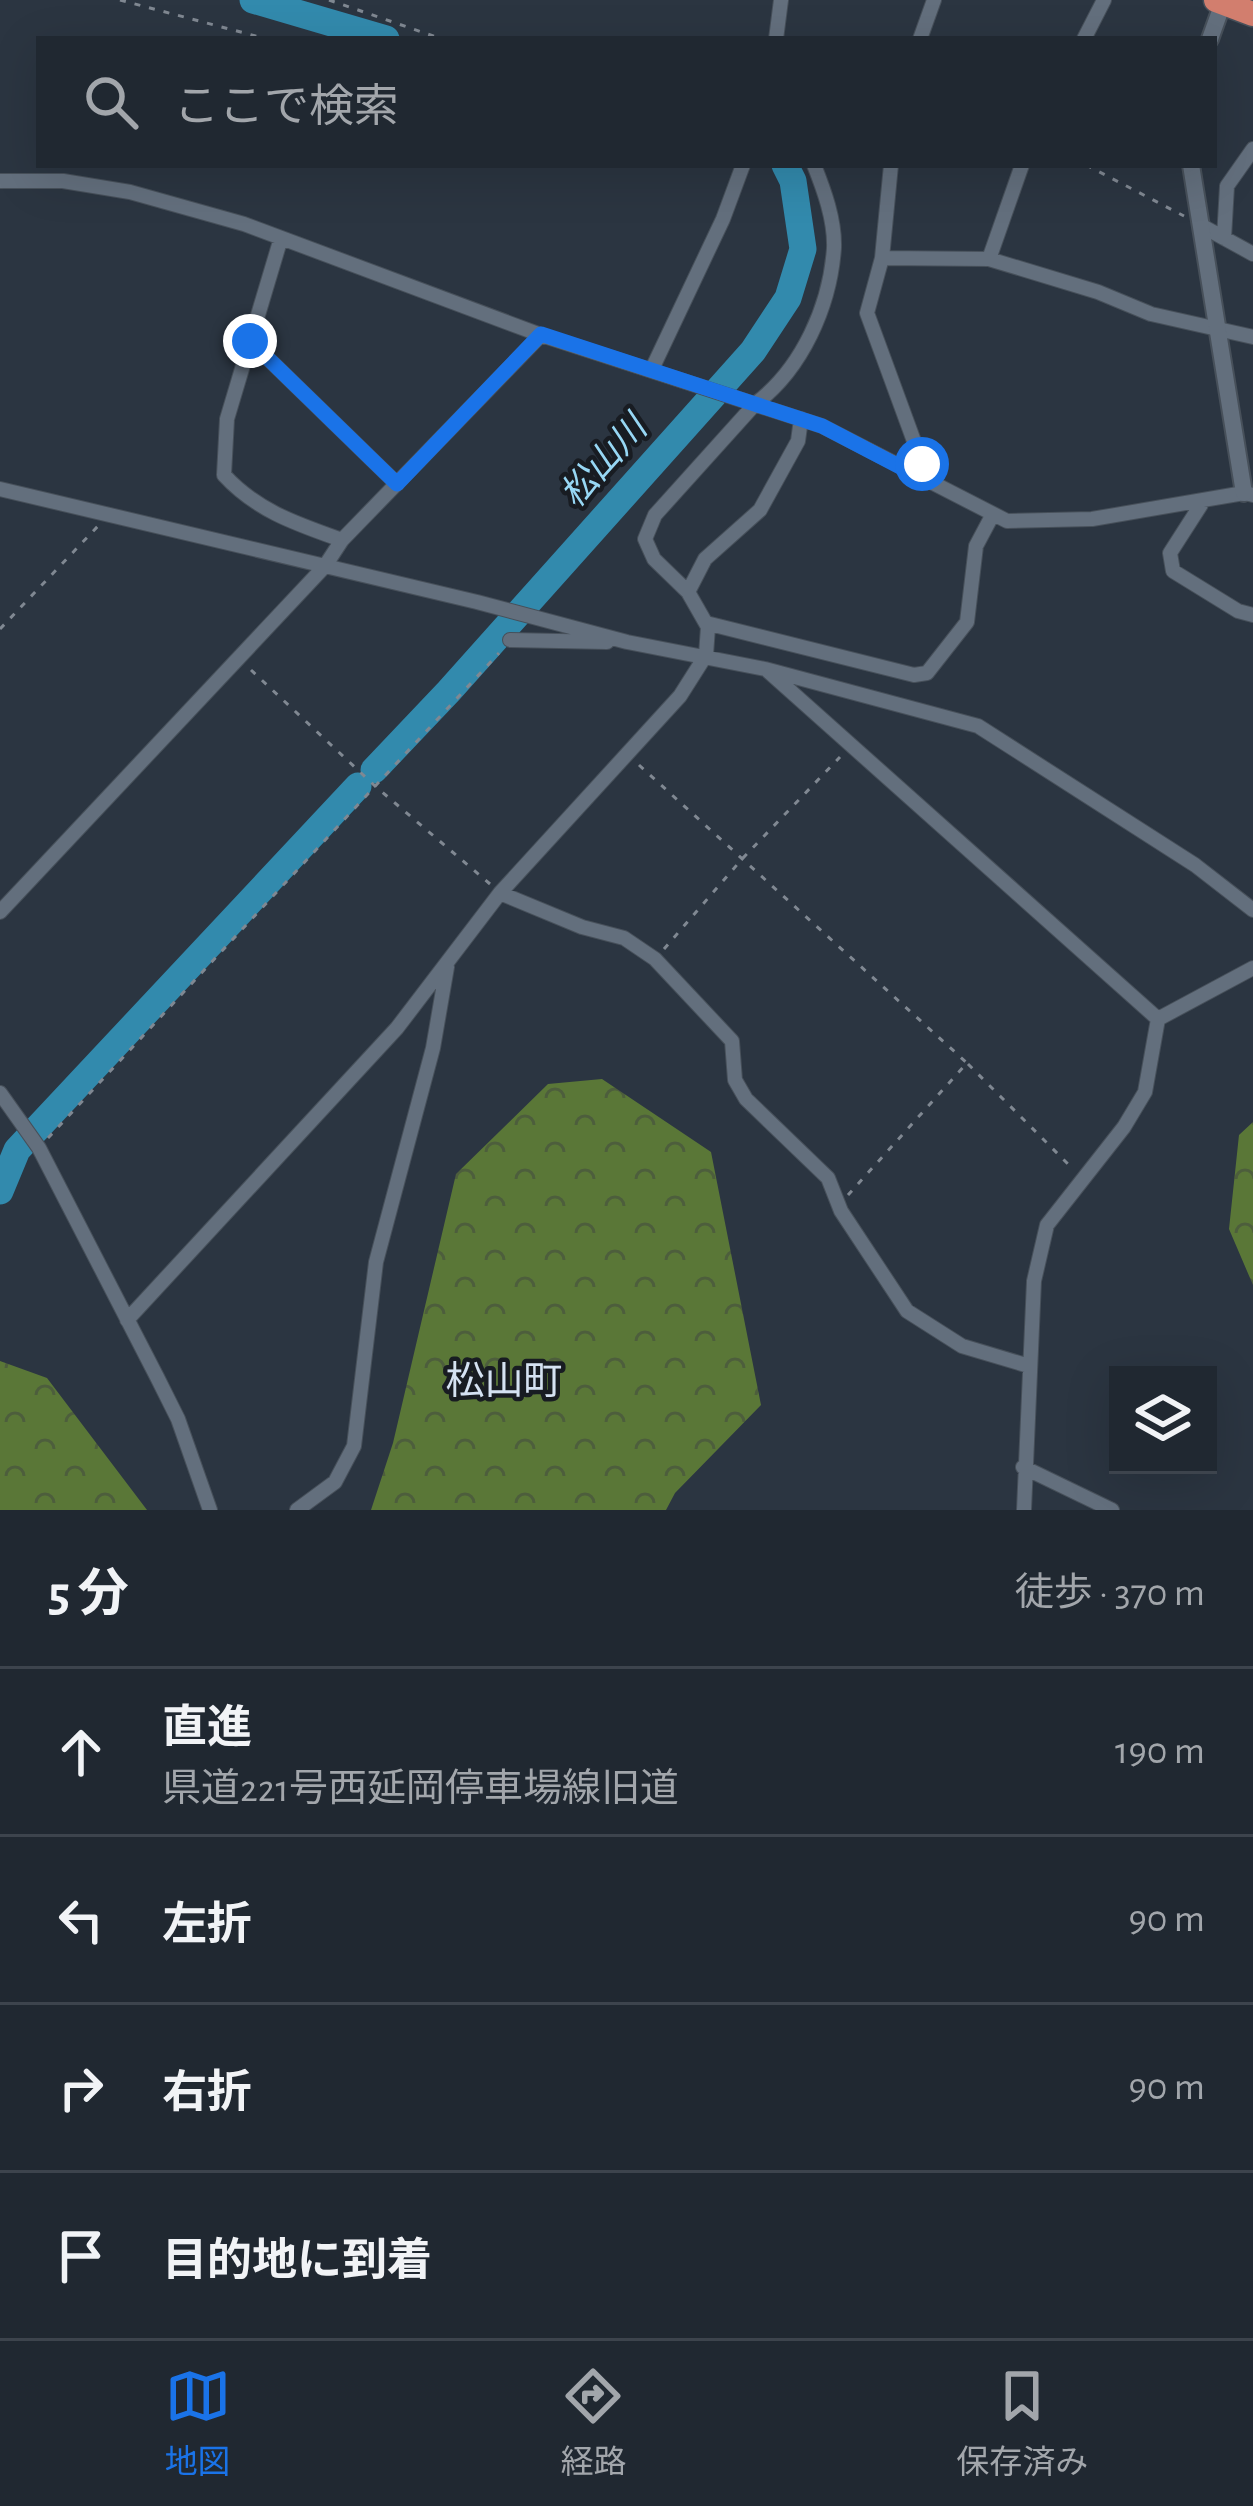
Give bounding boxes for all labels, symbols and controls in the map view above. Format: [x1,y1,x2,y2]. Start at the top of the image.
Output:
search box [36,36,1217,168]
icon: search [78,69,144,135]
text: ここで検索 [174,85,399,130]
route end [223,314,277,368]
water label: 松山川 [553,406,656,514]
route start [895,437,949,491]
district label: 松山町 [445,1361,563,1402]
map controls [1109,1366,1217,1474]
button: layers [1109,1366,1217,1474]
text: 5 分 [48,1569,129,1620]
text: 徒歩 · 370 m [1015,1574,1205,1613]
text: 直進 [162,1706,252,1751]
icon: ahead [48,1719,114,1785]
text: 190 m [1115,1732,1205,1771]
text: 県道221号西延岡停車場線旧道 [162,1770,679,1809]
icon: left [48,1887,114,1953]
text: 90 m [1128,1900,1205,1939]
text: 左折 [162,1903,252,1948]
icon: right [48,2055,114,2121]
text: 90 m [1128,2068,1205,2107]
text: 右折 [162,2071,252,2116]
icon: arrive [48,2223,114,2289]
text: 目的地に到着 [162,2239,432,2284]
tab: 地図 [165,2363,231,2484]
tab: 経路 [560,2363,626,2484]
tab: 保存済み [956,2363,1088,2484]

